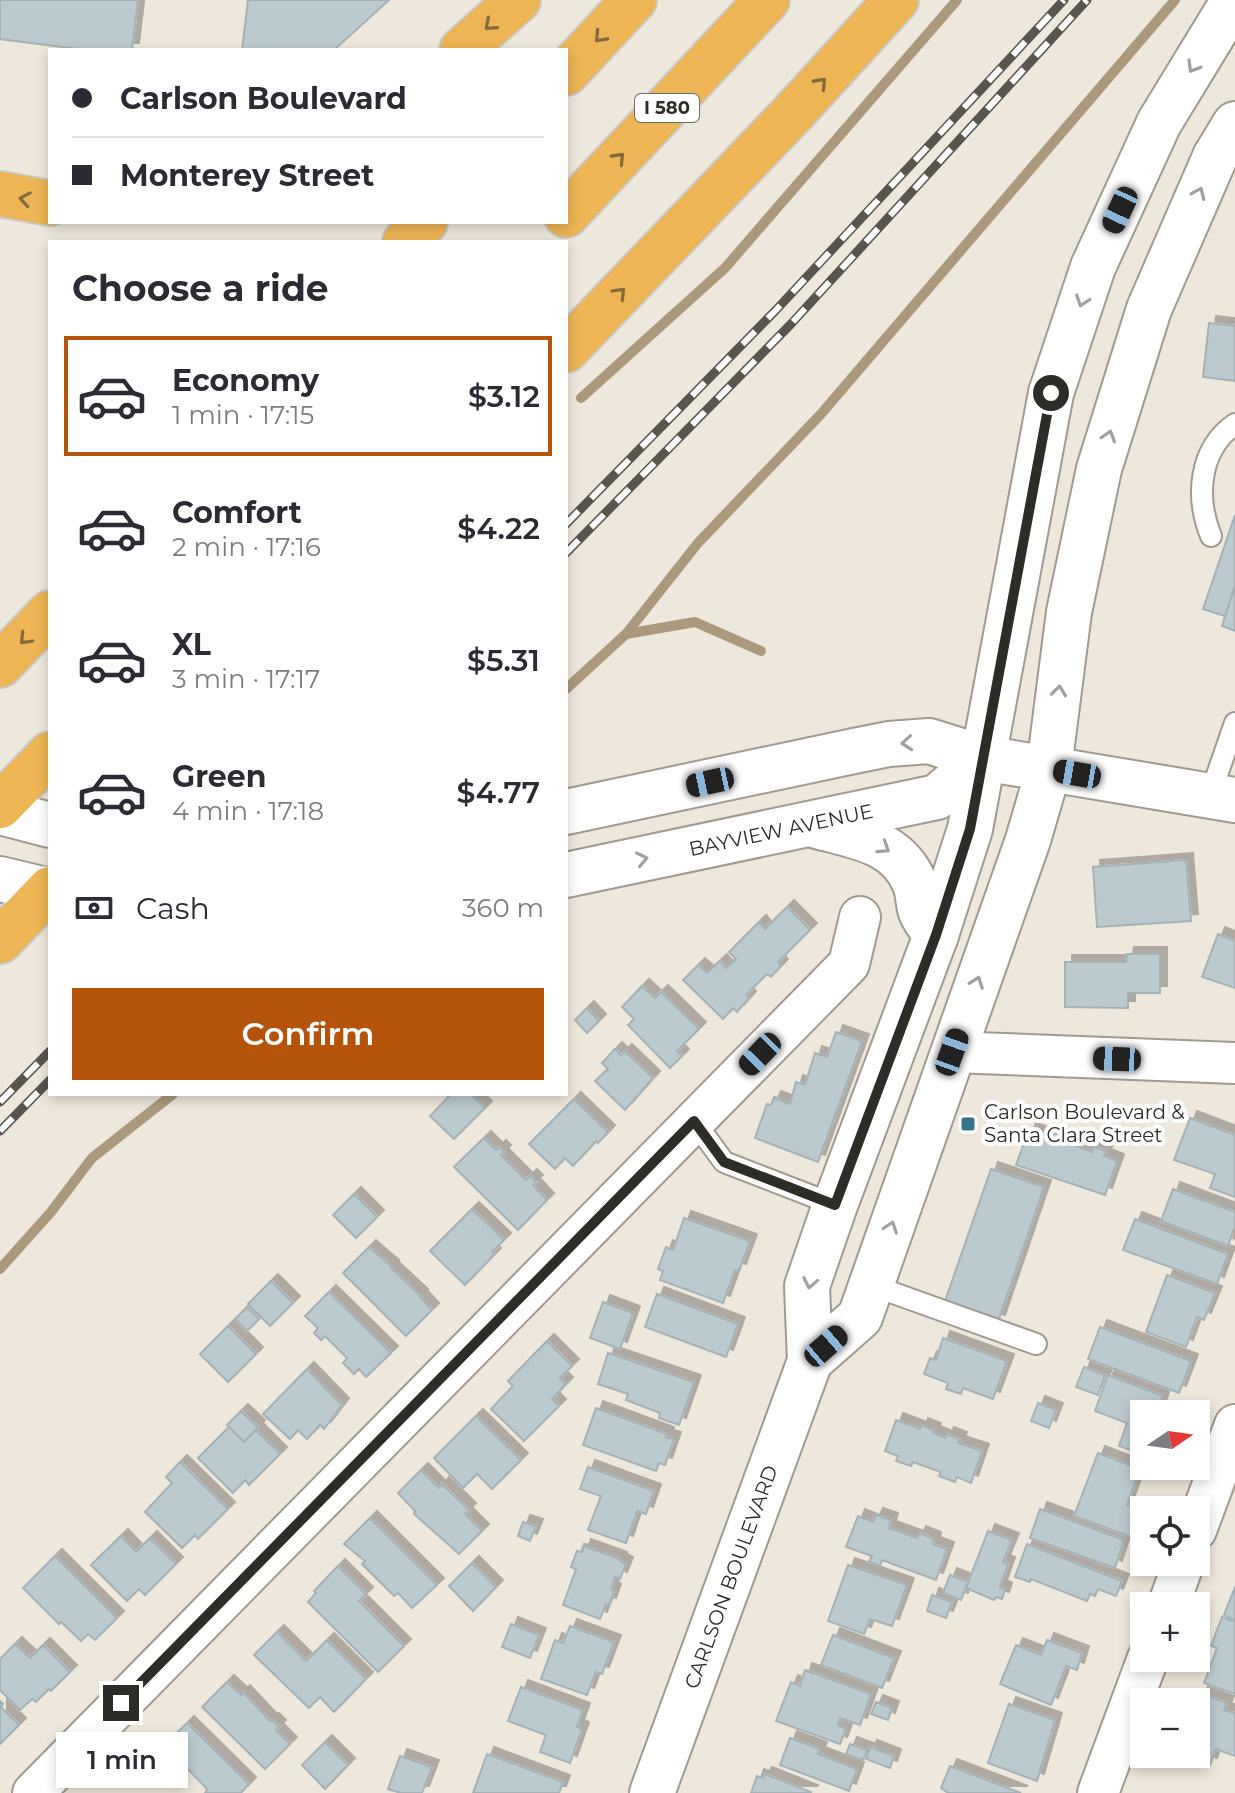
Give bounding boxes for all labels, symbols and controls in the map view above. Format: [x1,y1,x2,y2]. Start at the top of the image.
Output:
one-way arrow [484,15,499,30]
one-way arrow [596,27,610,42]
one-way arrow [1188,58,1203,72]
one-way arrow [812,78,826,92]
text: Carlson Boulevard [120,80,407,117]
road number: I 580 [635,94,699,122]
one-way arrow [610,153,625,167]
text: Monterey Street [120,157,374,194]
car [1099,183,1141,237]
one-way arrow [1190,187,1206,201]
one-way arrow [18,191,32,208]
text: Choose a ride [72,266,329,310]
one-way arrow [611,288,625,302]
one-way arrow [1075,293,1091,307]
icon: car [76,360,148,432]
text: Economy [172,362,319,399]
route start [1033,375,1069,411]
text: $3.12 [468,378,540,415]
text: 1 min · 17:15 [172,399,314,431]
one-way arrow [1100,430,1116,444]
icon: car [76,492,148,564]
text: Comfort [172,494,302,531]
text: $4.22 [457,510,540,547]
text: 2 min · 17:16 [172,531,321,563]
icon: car [76,624,148,696]
text: XL [172,626,211,663]
one-way arrow [20,630,34,644]
text: $5.31 [467,642,540,679]
text: 3 min · 17:17 [172,663,320,695]
one-way arrow [1050,684,1067,698]
one-way arrow [900,734,913,751]
icon: car [76,756,148,828]
text: Green [172,758,266,795]
car [1051,758,1103,790]
car [684,765,736,799]
text: $4.77 [457,774,540,811]
text: 4 min · 17:18 [172,795,324,827]
street label: BAYVIEW AVENUE [687,799,875,861]
one-way arrow [876,839,890,854]
one-way arrow [635,851,649,868]
icon: cash [72,886,116,930]
text: Cash [136,890,210,927]
text: 360 m [462,892,544,924]
one-way arrow [967,975,984,989]
button: Confirm [72,988,544,1080]
car [933,1025,971,1079]
car [735,1028,785,1080]
car [1093,1046,1141,1072]
place label: Carlson Boulevard & Santa Clara Street [984,1100,1185,1147]
marker: Carlson Boulevard & Santa Clara Street [959,1115,977,1133]
one-way arrow [881,1221,898,1235]
one-way arrow [803,1276,820,1289]
car [800,1321,852,1371]
north arrow [1130,1400,1210,1480]
map controls [1130,1400,1210,1768]
street label: CARLSON BOULEVARD [679,1462,783,1692]
button: locate [1130,1496,1210,1576]
button: + [1130,1592,1210,1672]
route end [103,1685,139,1721]
button: − [1130,1688,1210,1768]
callout: 1 min [55,1731,187,1787]
text: 1 min [87,1744,157,1776]

